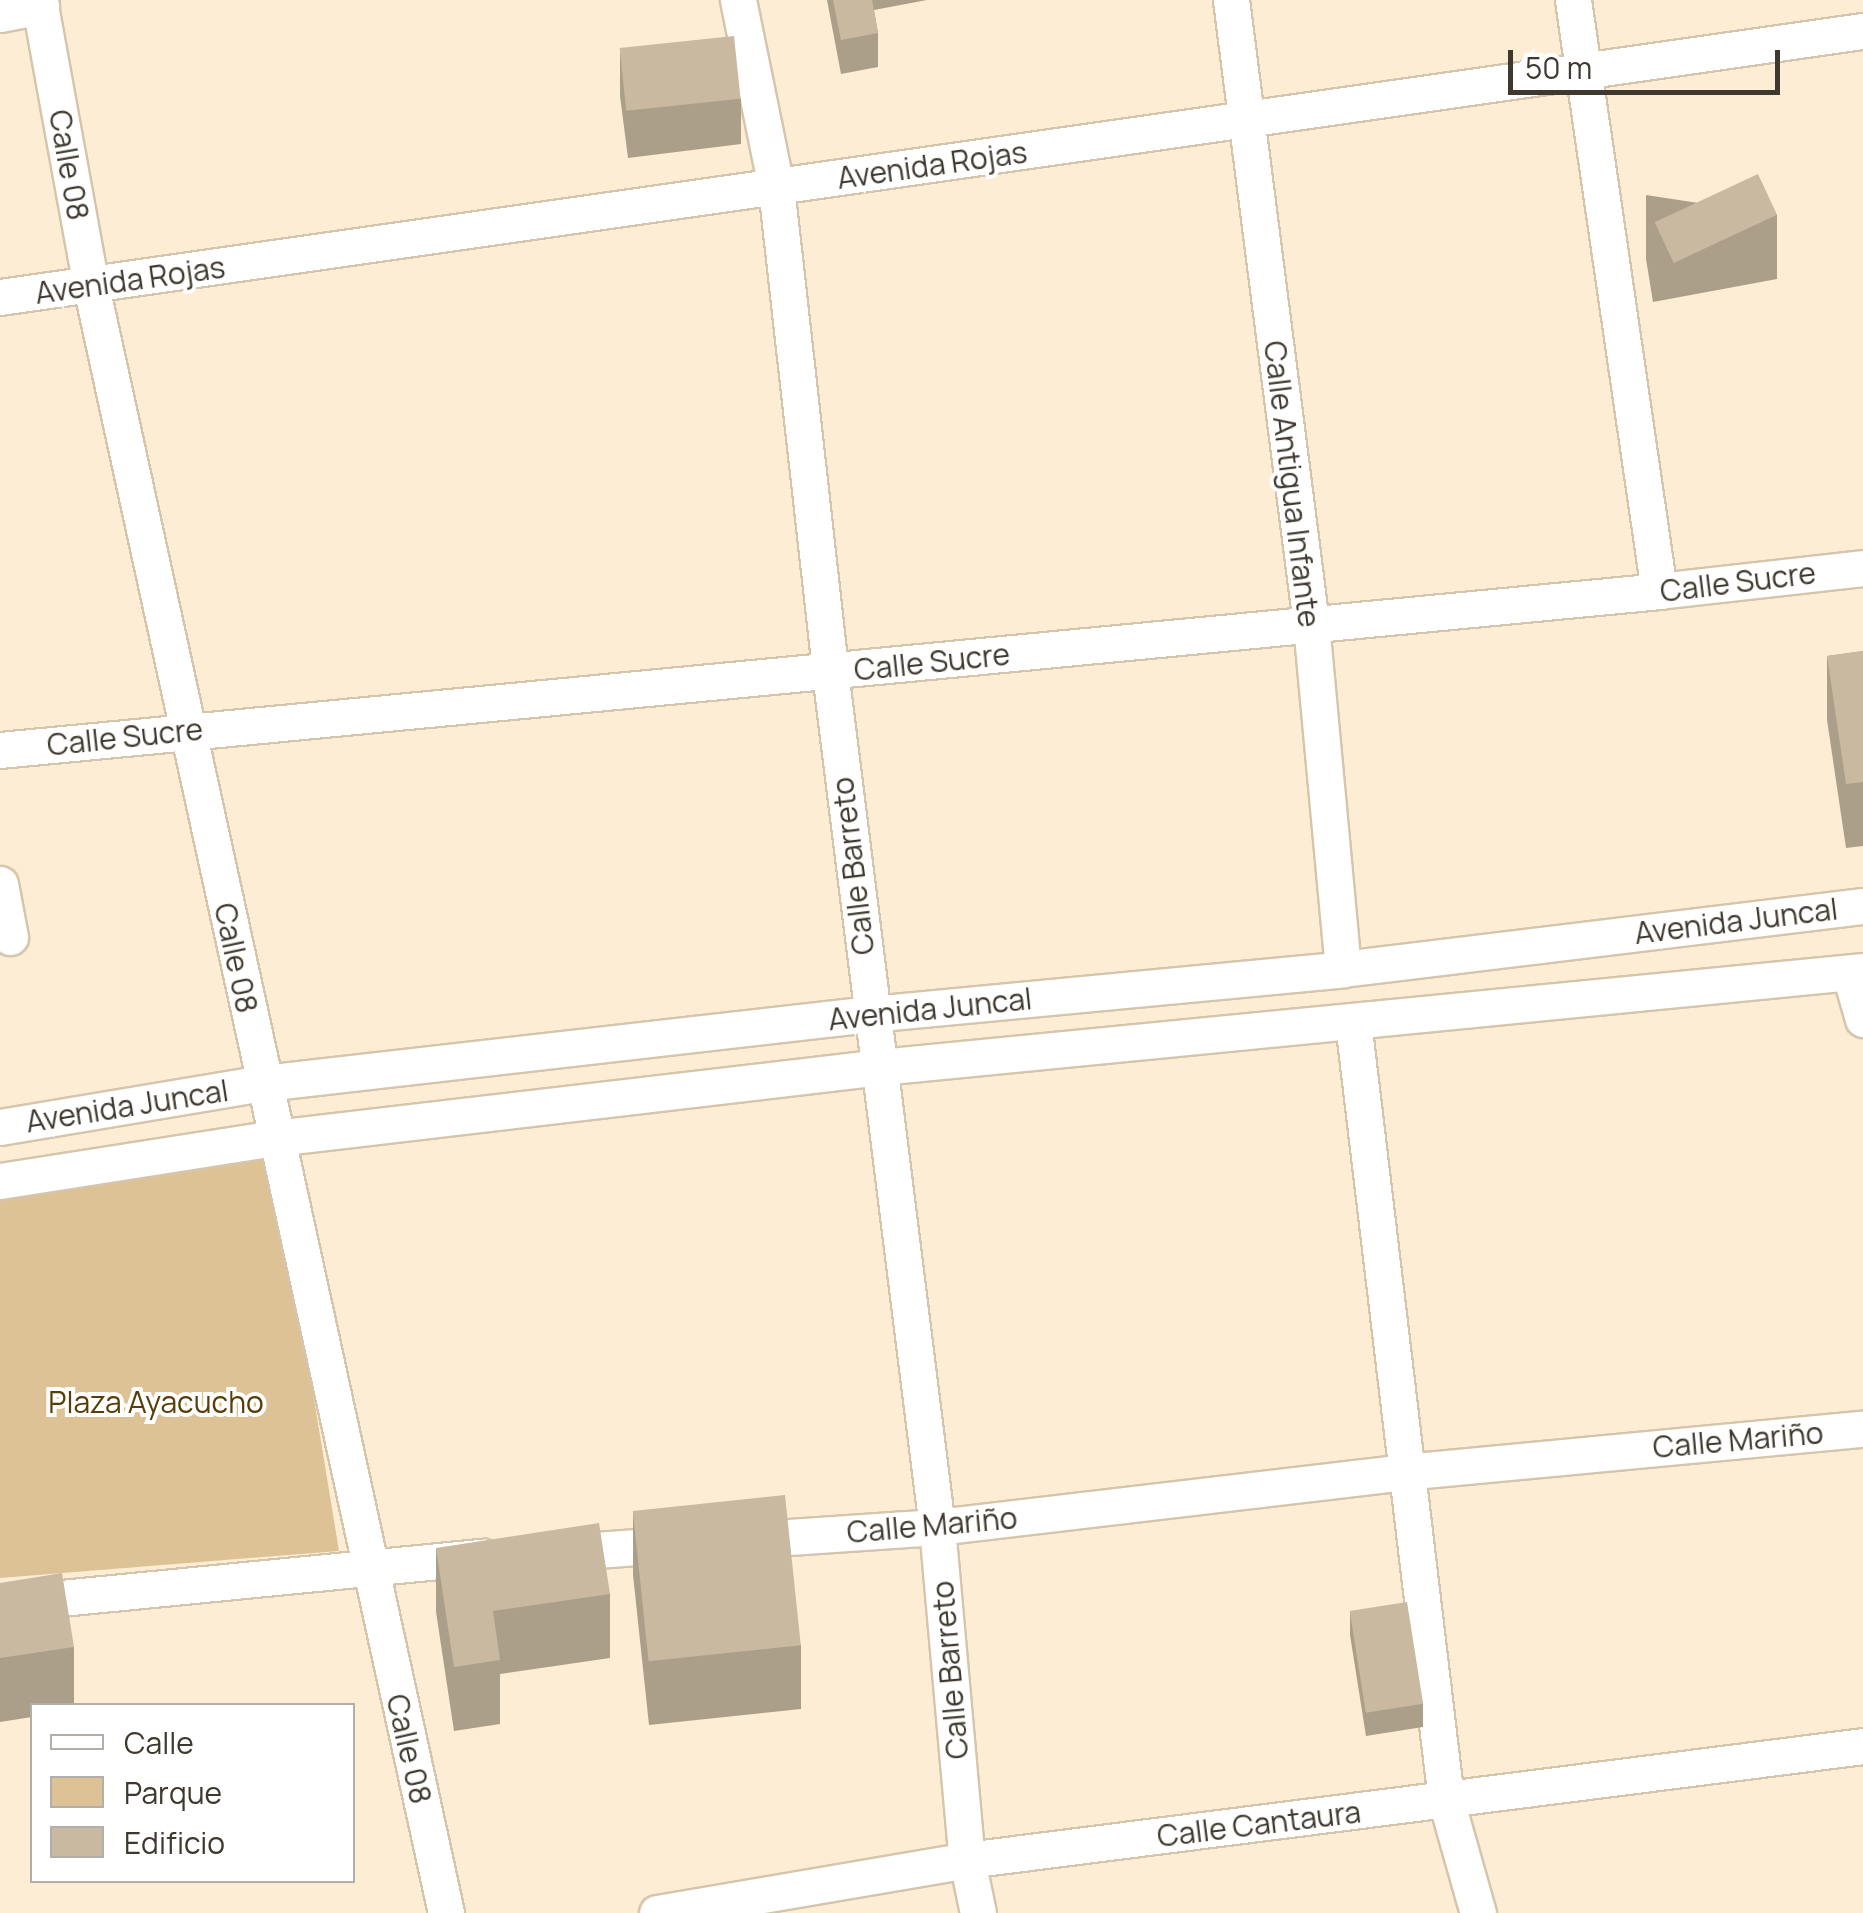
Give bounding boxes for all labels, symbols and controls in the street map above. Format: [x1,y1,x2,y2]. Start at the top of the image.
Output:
scale bar [1513,30,1786,92]
text: 50 m [1525,47,1592,88]
street label: Calle 08 [42,107,96,223]
street label: Avenida Rojas [835,134,1029,196]
street label: Avenida Rojas [33,249,227,311]
street label: Calle Antigua Infante [1257,339,1327,629]
street label: Calle Sucre [1658,555,1818,609]
street label: Calle Sucre [852,636,1012,688]
street label: Calle Sucre [45,711,205,763]
street label: Calle Barreto [824,775,882,957]
street label: Avenida Juncal [1632,891,1840,951]
street label: Calle 08 [207,900,265,1016]
street label: Avenida Juncal [826,980,1034,1038]
street label: Avenida Juncal [23,1072,231,1140]
park label: Plaza Ayacucho [48,1384,264,1420]
street label: Calle Mariño [1651,1415,1825,1465]
street label: Calle Mariño [845,1500,1019,1550]
street label: Calle Barreto [924,1579,976,1761]
street label: Calle 08 [379,1691,439,1807]
legend [30,1703,355,1883]
text: Calle [124,1722,194,1763]
text: Parque [124,1772,222,1813]
street label: Calle Cantaura [1155,1794,1363,1854]
text: Edificio [124,1822,225,1863]

